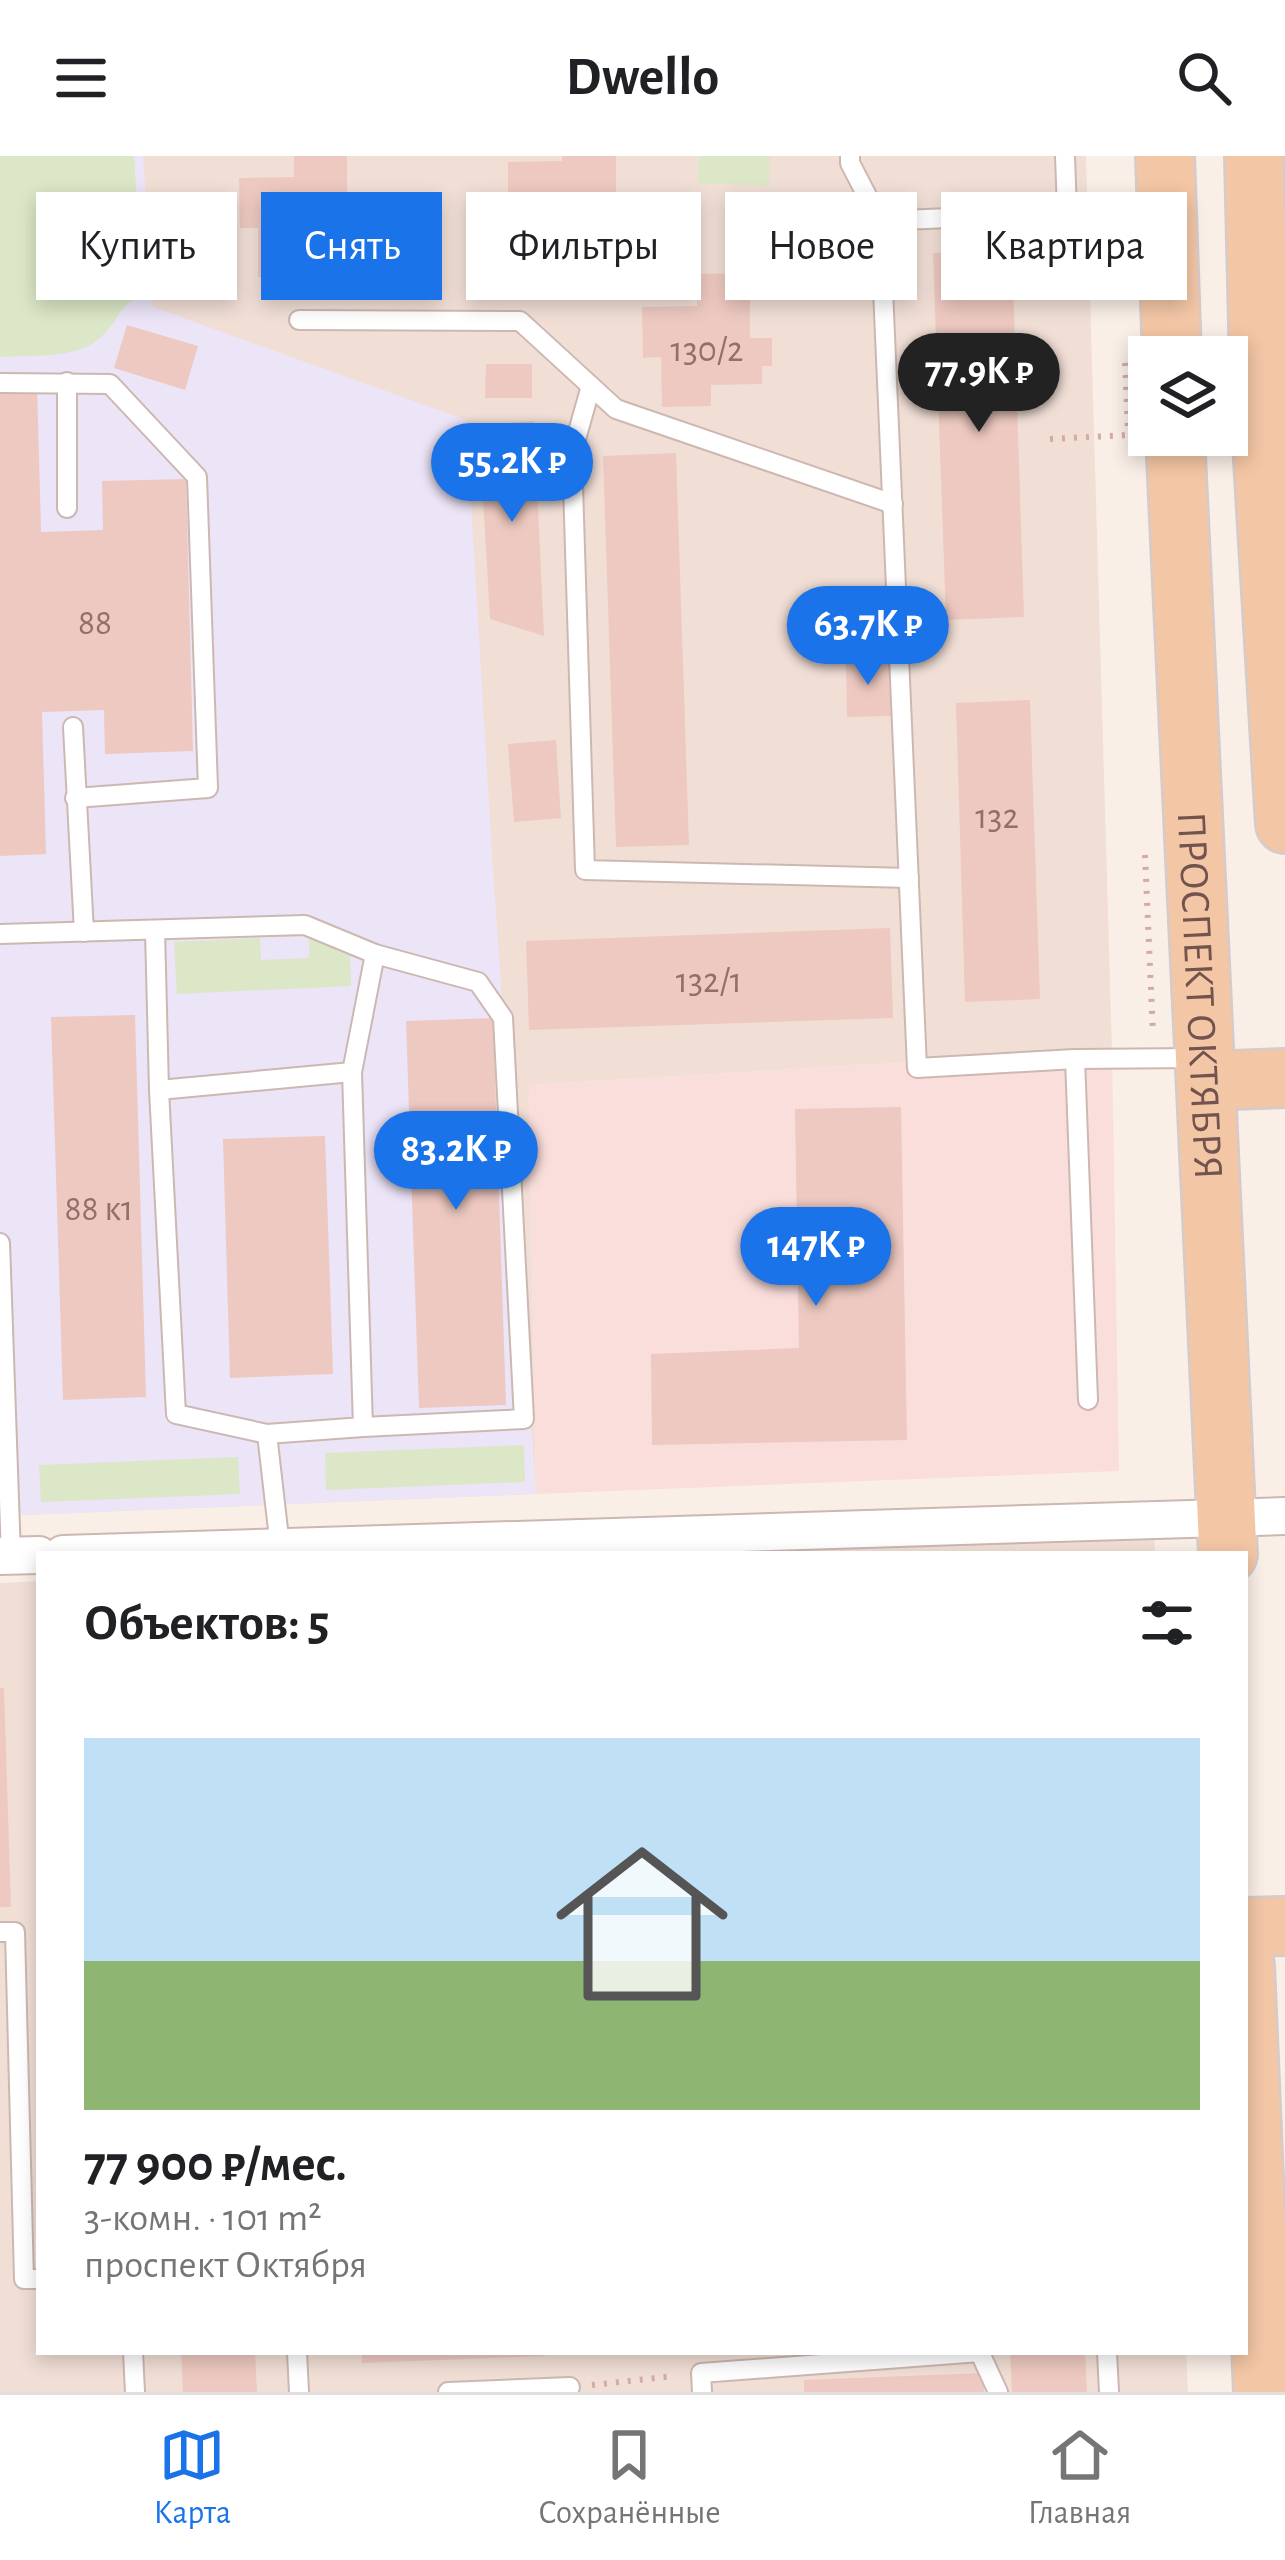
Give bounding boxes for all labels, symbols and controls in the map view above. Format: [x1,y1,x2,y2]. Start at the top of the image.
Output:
icon: menu [48,45,114,111]
icon: search [1171,45,1237,111]
text: Dwello [566,51,719,105]
chip: Купить [36,192,237,300]
chip: Снять [261,192,442,300]
chip: Фильтры [466,192,701,300]
chip: Новое [725,192,917,300]
chip: Квартира [941,192,1187,300]
house number: 130/2 [671,332,743,368]
pin: 77.9K ₽ [868,333,1090,435]
map controls [1128,336,1248,456]
button: layers [1128,336,1248,456]
text: 77.9K ₽ [925,352,1033,391]
pin: 55.2K ₽ [401,423,623,525]
text: 55.2K ₽ [458,442,566,481]
pin: 63.7K ₽ [757,586,979,688]
house number: 88 [78,605,112,641]
text: 63.7K ₽ [814,605,922,644]
house number: 132 [975,799,1019,835]
street label: ПРОСПЕКТ ОКТЯБРЯ [1170,810,1229,1181]
house number: 132/1 [676,963,742,999]
pin: 83.2K ₽ [345,1111,567,1213]
text: 83.2K ₽ [401,1130,511,1169]
house number: 88 к1 [65,1191,133,1227]
pin: 147K ₽ [718,1207,914,1309]
text: 147K ₽ [767,1226,865,1265]
icon: filters [1134,1590,1200,1656]
text: Объектов: 5 [84,1598,330,1649]
icon: home [534,1816,750,2032]
text: 77 900 ₽/мес. [84,2139,347,2190]
text: 3-комн. · 101 m² [84,2199,322,2238]
text: проспект Октября [84,2246,367,2285]
tab: Карта [154,2422,231,2534]
tab: Сохранённые [538,2422,721,2534]
tab: Главная [1028,2422,1131,2534]

